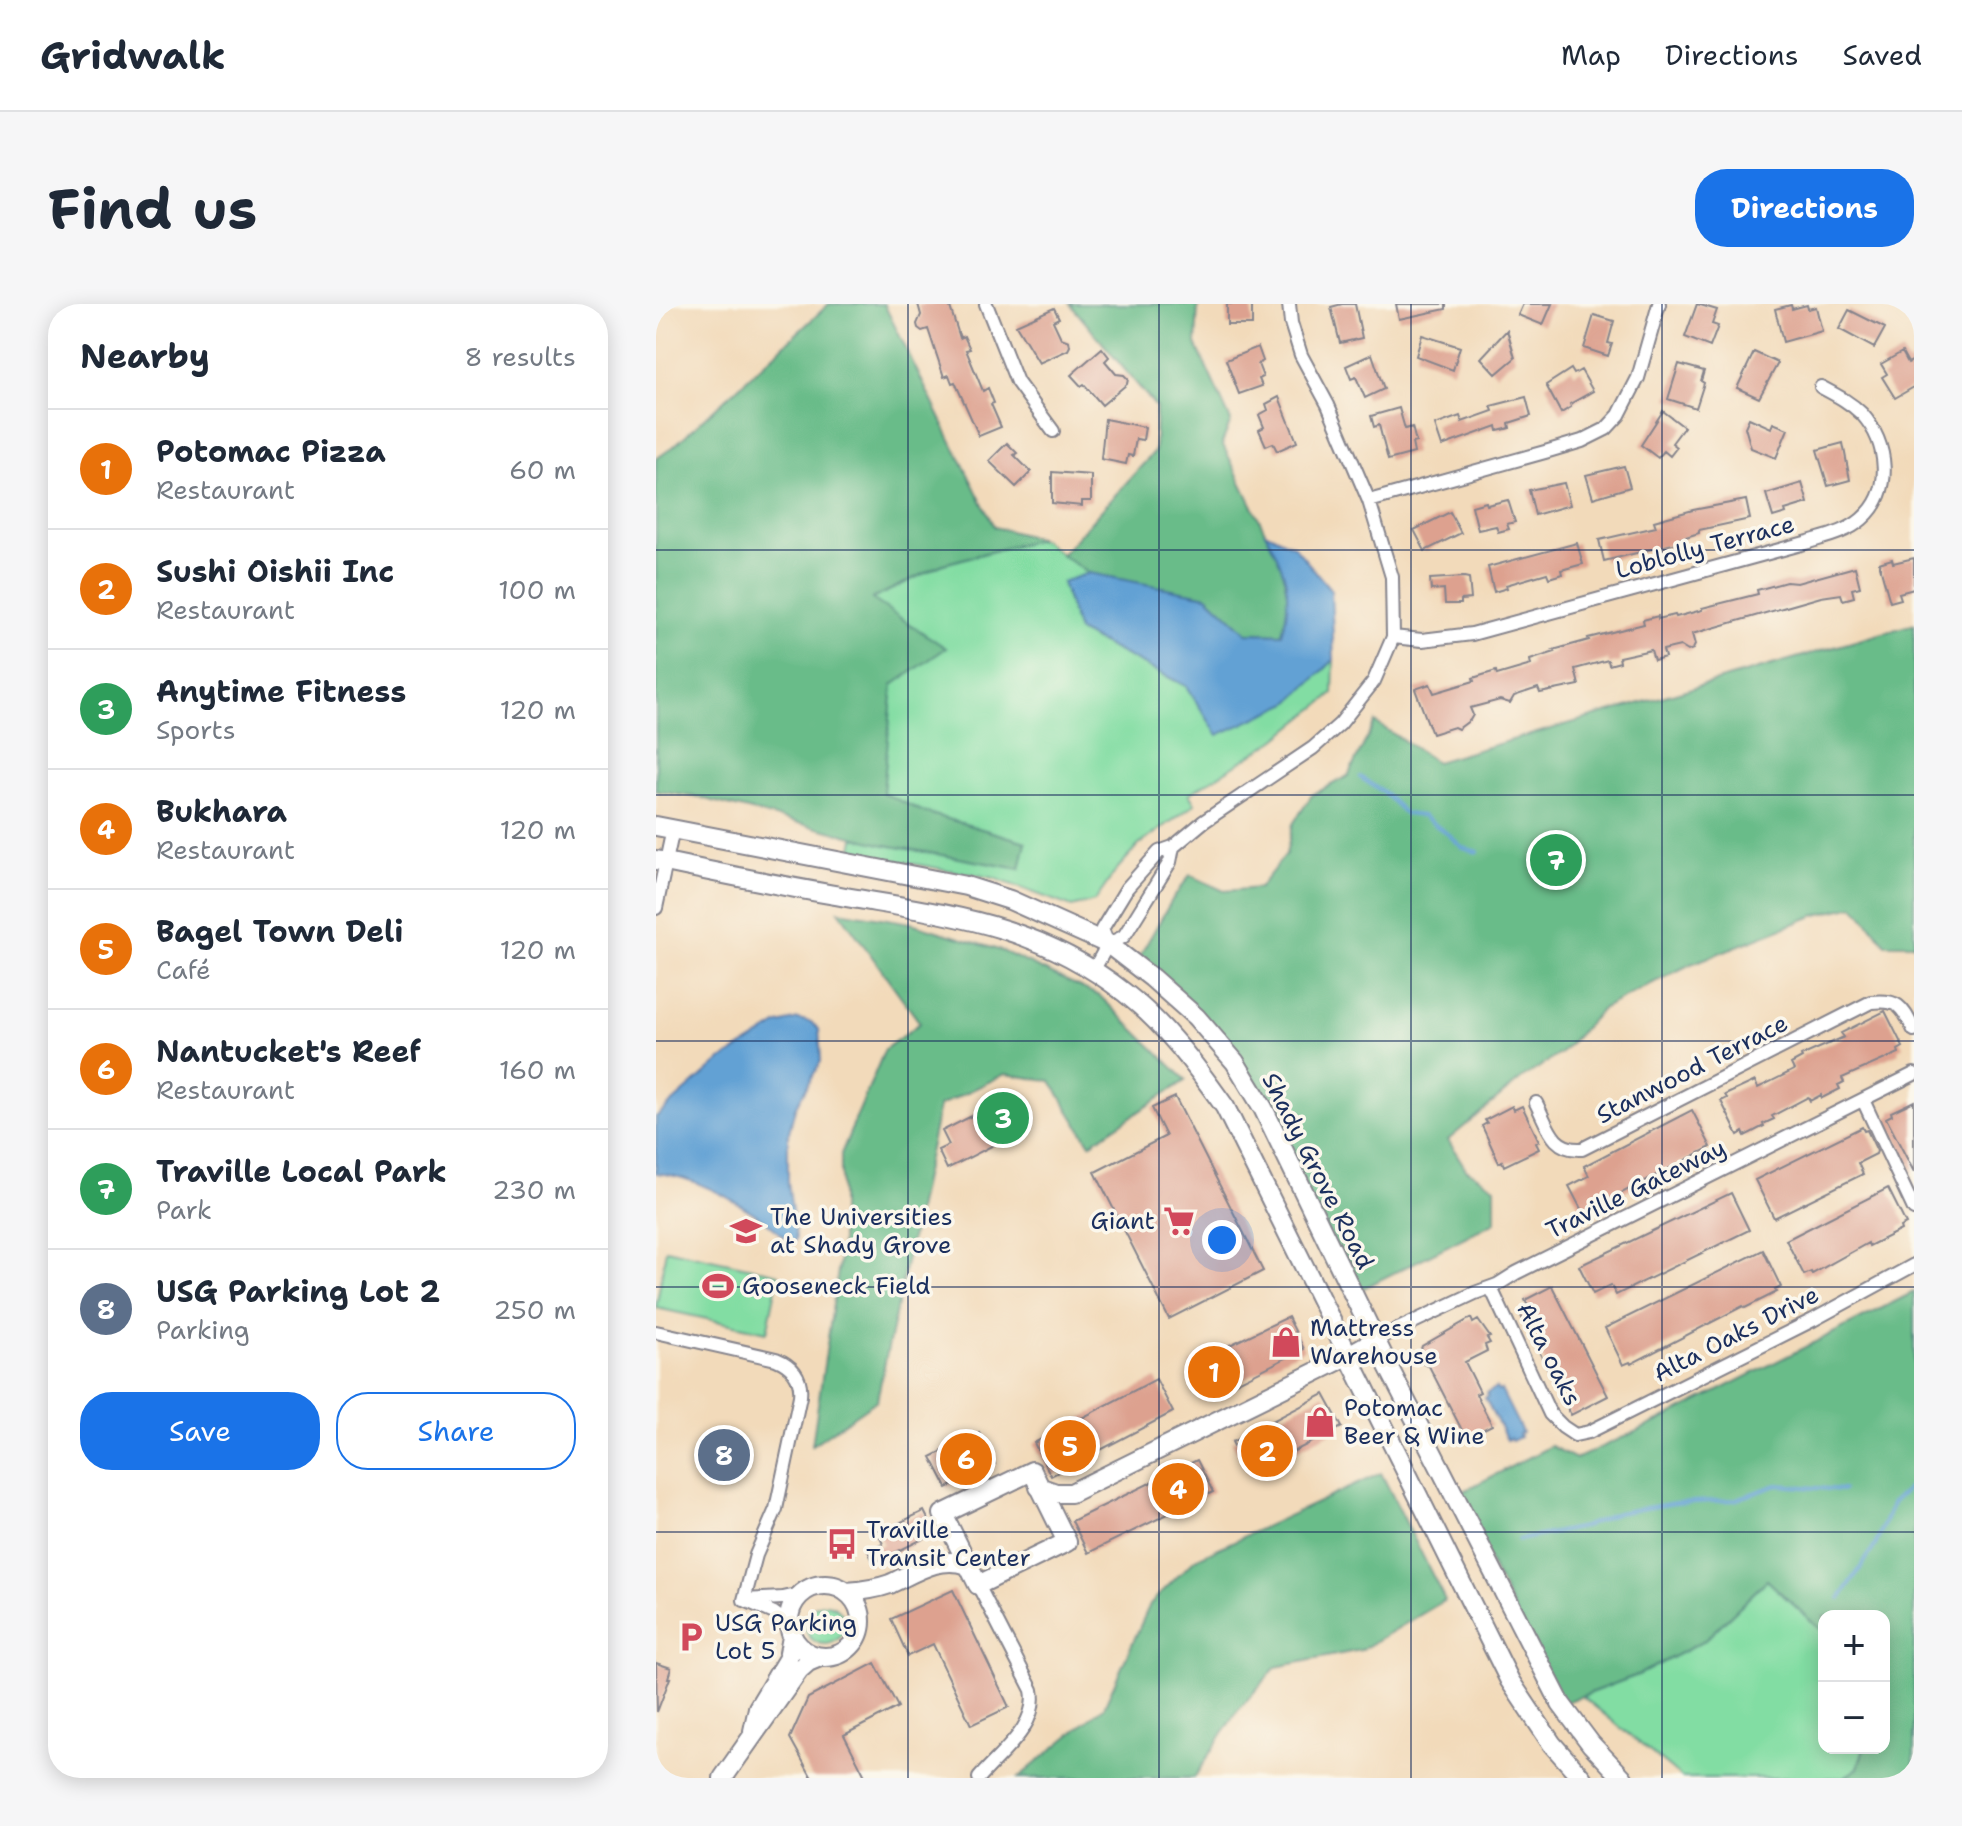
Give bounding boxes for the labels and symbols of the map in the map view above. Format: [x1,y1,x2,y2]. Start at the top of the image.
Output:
street label: Loblolly Terrace [1612,508,1798,586]
pin: 7 [1530,830,1582,890]
street label: Stanwood Terrace [1591,1007,1793,1131]
street label: Shady Grove Road [1255,1067,1381,1275]
pin: 3 [977,1088,1029,1148]
street label: Traville Gateway [1541,1132,1731,1246]
place label: The Universities at Shady Grove [770,1201,953,1261]
supermarket icon: Giant [1162,1204,1196,1238]
place label: Giant [1091,1205,1155,1237]
school or university icon: The Universities at Shady Grove [729,1214,763,1248]
your location [1202,1220,1242,1260]
sports icon: Gooseneck Field [701,1269,735,1303]
place label: Gooseneck Field [742,1270,931,1302]
street label: Alta Oaks Drive [1648,1278,1824,1390]
street label: Alta oaks [1509,1297,1589,1411]
place label: Mattress Warehouse [1310,1312,1438,1372]
shop icon: Mattress Warehouse [1269,1325,1303,1359]
pin: 1 [1188,1342,1240,1402]
place label: Potomac Beer & Wine [1344,1392,1485,1452]
shop icon: Potomac Beer & Wine [1303,1405,1337,1439]
pin: 5 [1044,1416,1096,1476]
pin: 2 [1241,1421,1293,1481]
pin: 8 [698,1425,750,1485]
pin: 6 [940,1429,992,1489]
pin: 4 [1152,1459,1204,1519]
place label: Traville Transit Center [866,1514,1031,1574]
bus stop icon: Traville Transit Center [825,1527,859,1561]
place label: USG Parking Lot 5 [715,1607,857,1667]
parking icon: USG Parking Lot 5 [674,1620,708,1654]

